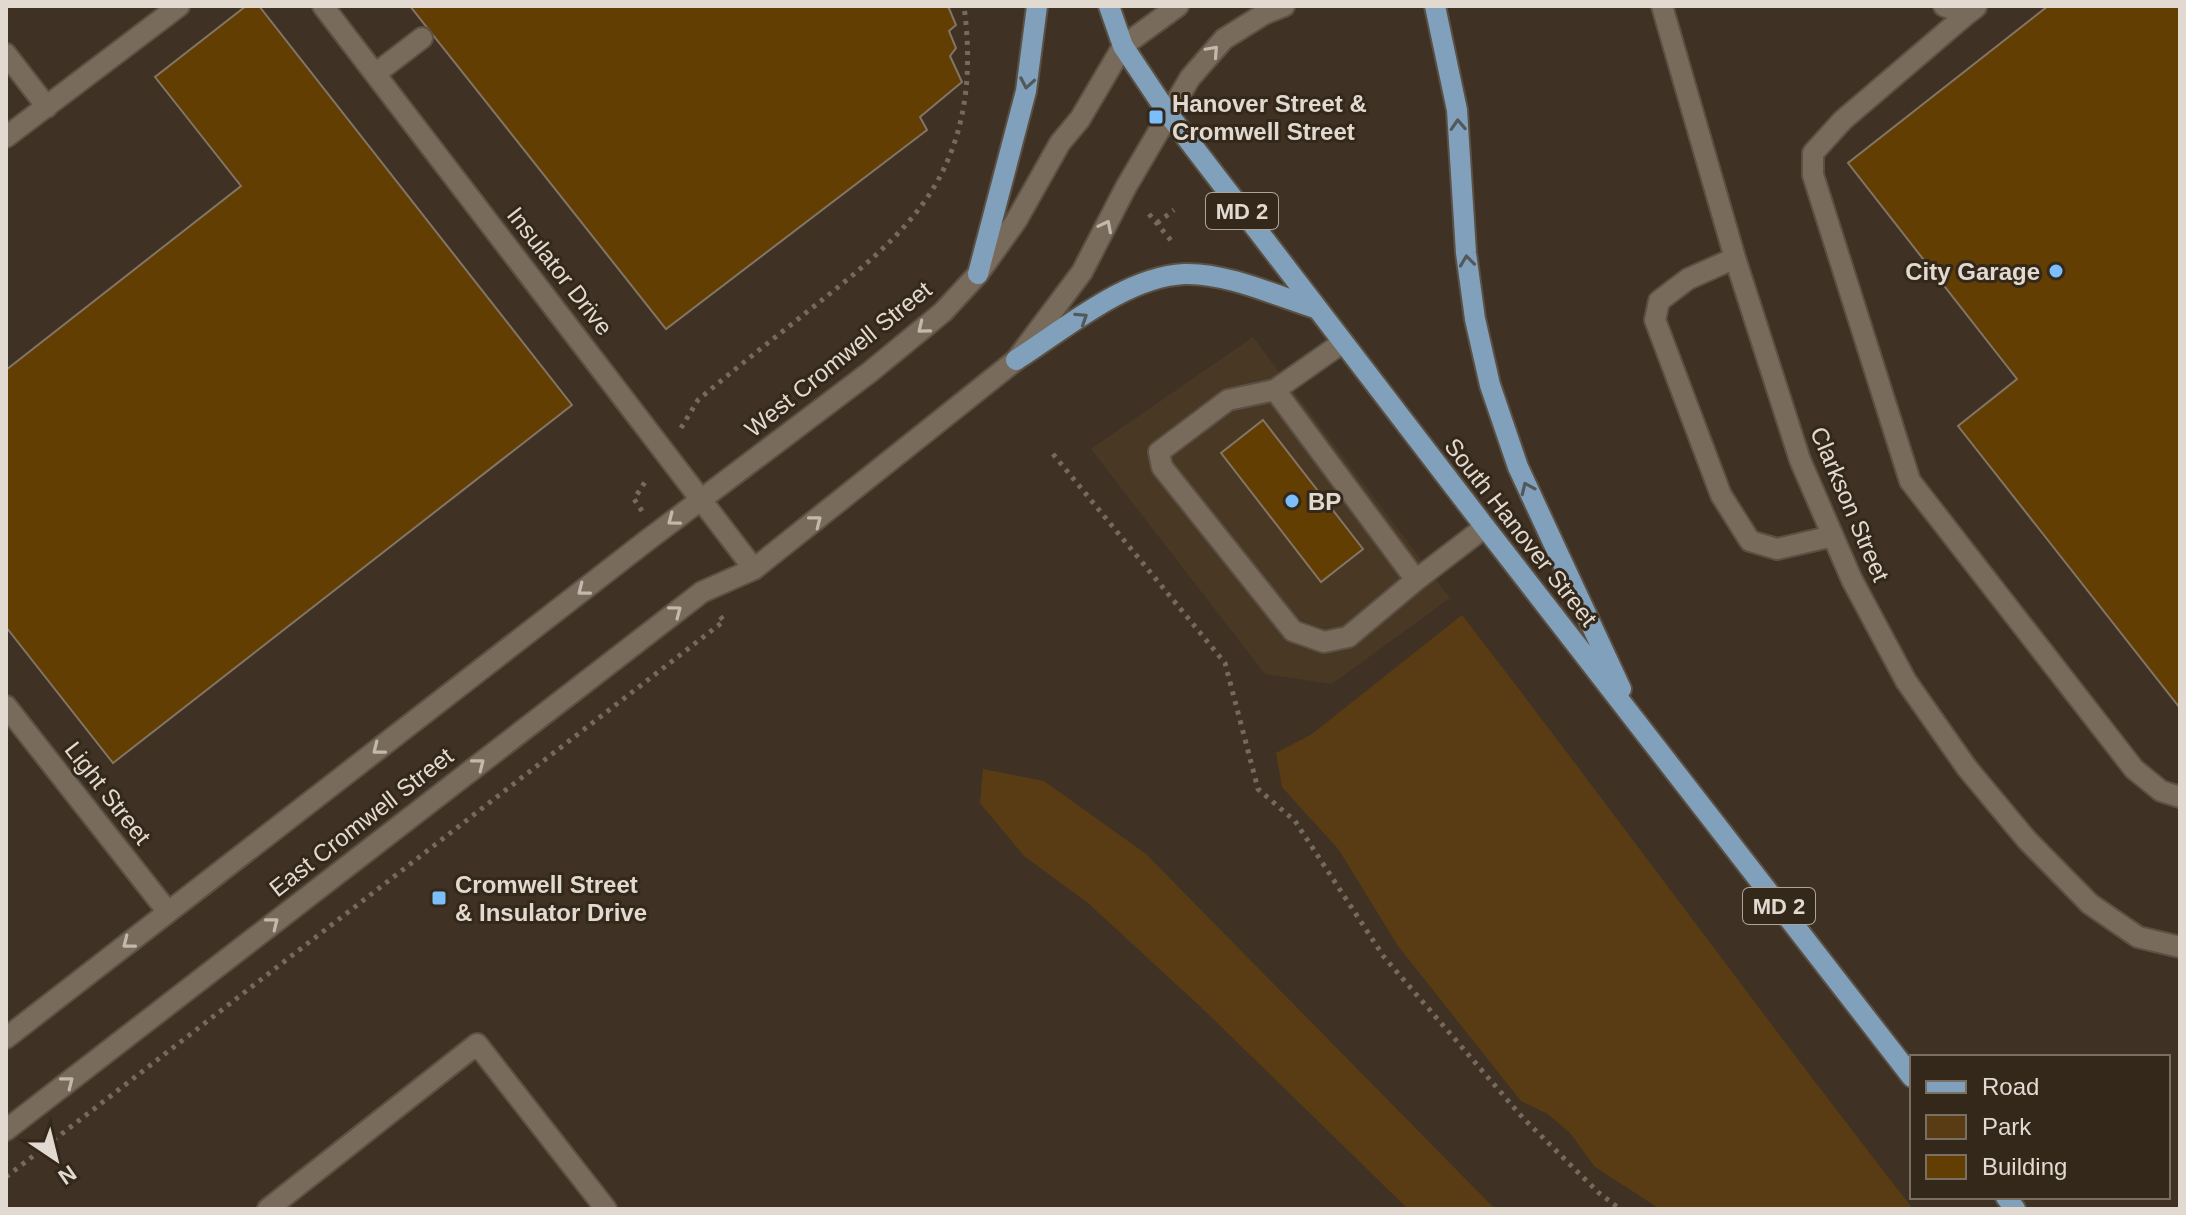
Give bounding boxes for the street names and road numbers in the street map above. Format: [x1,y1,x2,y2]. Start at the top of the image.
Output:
road number: MD 2 [1206,193,1278,229]
street label: Insulator Drive [502,202,618,340]
street label: West Cromwell Street [740,275,937,442]
street label: Clarkson Street [1805,423,1895,586]
street label: South Hanover Street [1439,433,1603,632]
street label: Light Street [60,736,157,850]
street label: East Cromwell Street [264,742,458,902]
road number: MD 2 [1743,888,1815,924]

